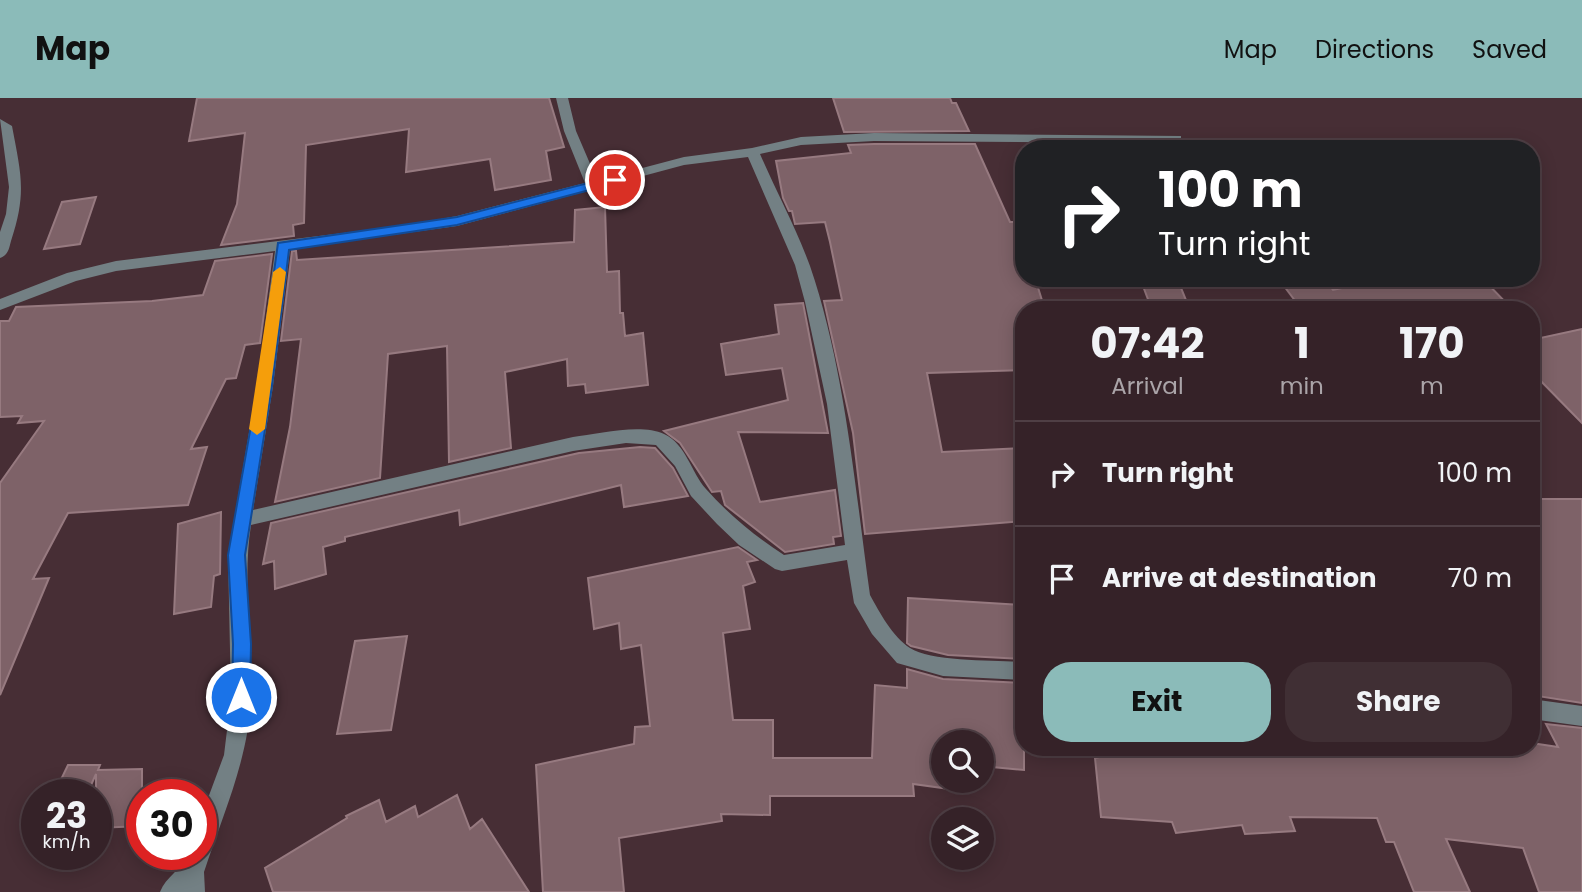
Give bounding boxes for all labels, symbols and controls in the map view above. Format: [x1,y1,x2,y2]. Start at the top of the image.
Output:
text: Map [35,25,110,72]
text: Map [1224,33,1277,66]
text: Directions [1315,33,1434,66]
text: Saved [1472,33,1547,66]
pin [585,150,645,210]
text: 100 m [1158,156,1303,224]
icon: arrive [596,161,634,199]
icon: right [1043,168,1134,259]
text: Turn right [1158,221,1310,266]
text: 07:42 [1090,314,1204,373]
text: 1 [1294,314,1310,373]
text: 170 [1399,314,1465,373]
text: Arrival [1111,370,1184,402]
text: min [1280,370,1324,402]
text: m [1420,370,1444,402]
icon: right [1043,455,1081,493]
text: Turn right [1102,455,1234,491]
text: 100 m [1437,455,1512,491]
icon: arrive [1043,560,1081,598]
text: Arrive at destination [1102,560,1377,596]
text: 70 m [1448,560,1512,596]
position arrow [204,660,278,734]
button: Exit [1043,662,1271,742]
button: Share [1285,662,1512,742]
map controls [931,730,994,870]
button: search [931,730,994,793]
speed limit sign: 30 [126,779,217,870]
text: 23 [46,791,87,840]
button: layers [931,807,994,870]
text: km/h [43,829,90,854]

